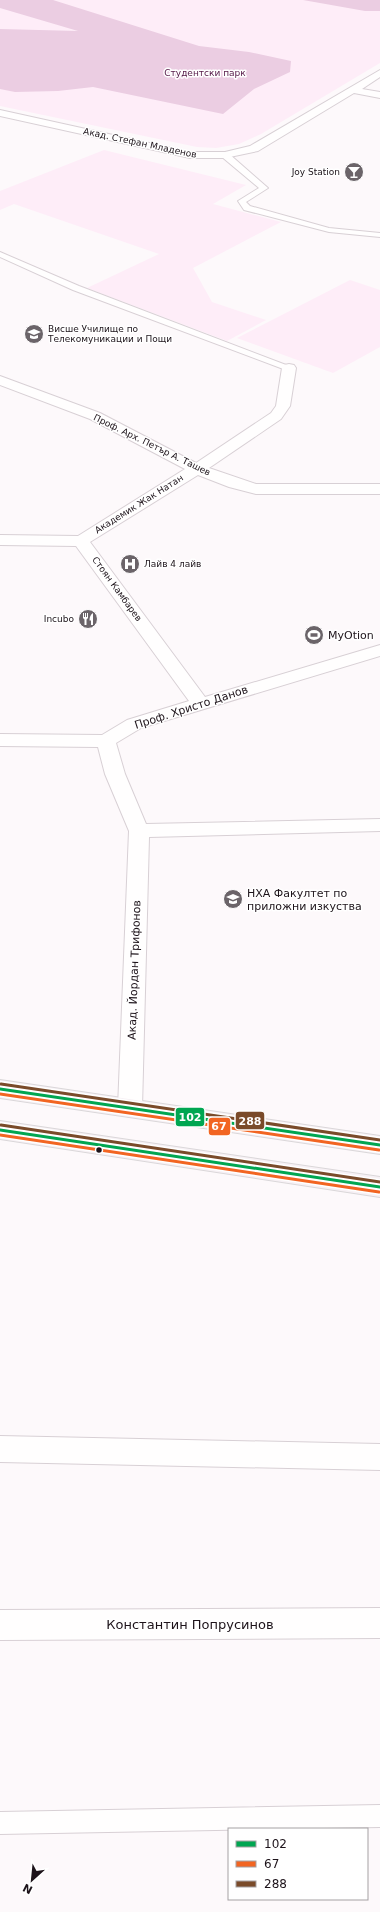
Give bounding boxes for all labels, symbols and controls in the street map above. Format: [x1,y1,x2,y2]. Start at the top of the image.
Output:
park label: Студентски парк [164,68,246,78]
street label: Акад. Стефан Младенов [82,126,198,160]
bar icon: Joy Station [343,161,365,183]
place label: Joy Station [291,167,340,177]
school or university icon: Висше Училище по Телекомуникации и Пощи [23,323,45,345]
place label: Висше Училище по Телекомуникации и Пощи [47,324,172,344]
street label: Проф. Арх. Петър А. Ташев [92,412,212,478]
street label: Академик Жак Натан [93,473,185,535]
hospital icon: Лайв 4 лайв [119,553,141,575]
street label: Стоян Камбарев [90,555,144,623]
place label: Лайв 4 лайв [144,559,201,569]
restaurant icon: Incubo [77,608,99,630]
place label: Incubo [44,614,74,624]
sports icon: MyOtion [303,624,325,646]
place label: MyOtion [328,629,374,642]
street label: Проф. Христо Данов [133,683,250,732]
place label: НХА Факултет по приложни изкуства [247,887,362,913]
school or university icon: НХА Факултет по приложни изкуства [222,888,244,910]
street label: Акад. Йордан Трифонов [126,900,143,1040]
line badge: 102 [175,1107,205,1127]
text: 102 [179,1111,201,1124]
line badge: 288 [235,1111,265,1130]
text: 288 [239,1115,261,1128]
line badge: 67 [208,1117,231,1136]
text: 67 [211,1120,227,1133]
unlabelled marker [94,1145,104,1155]
street label: Константин Попрусинов [106,1617,274,1632]
legend [228,1828,368,1900]
text: 102 [264,1837,287,1851]
text: 67 [264,1857,279,1871]
north arrow [12,1860,52,1900]
text: 288 [264,1877,287,1891]
text: N [21,1881,35,1896]

